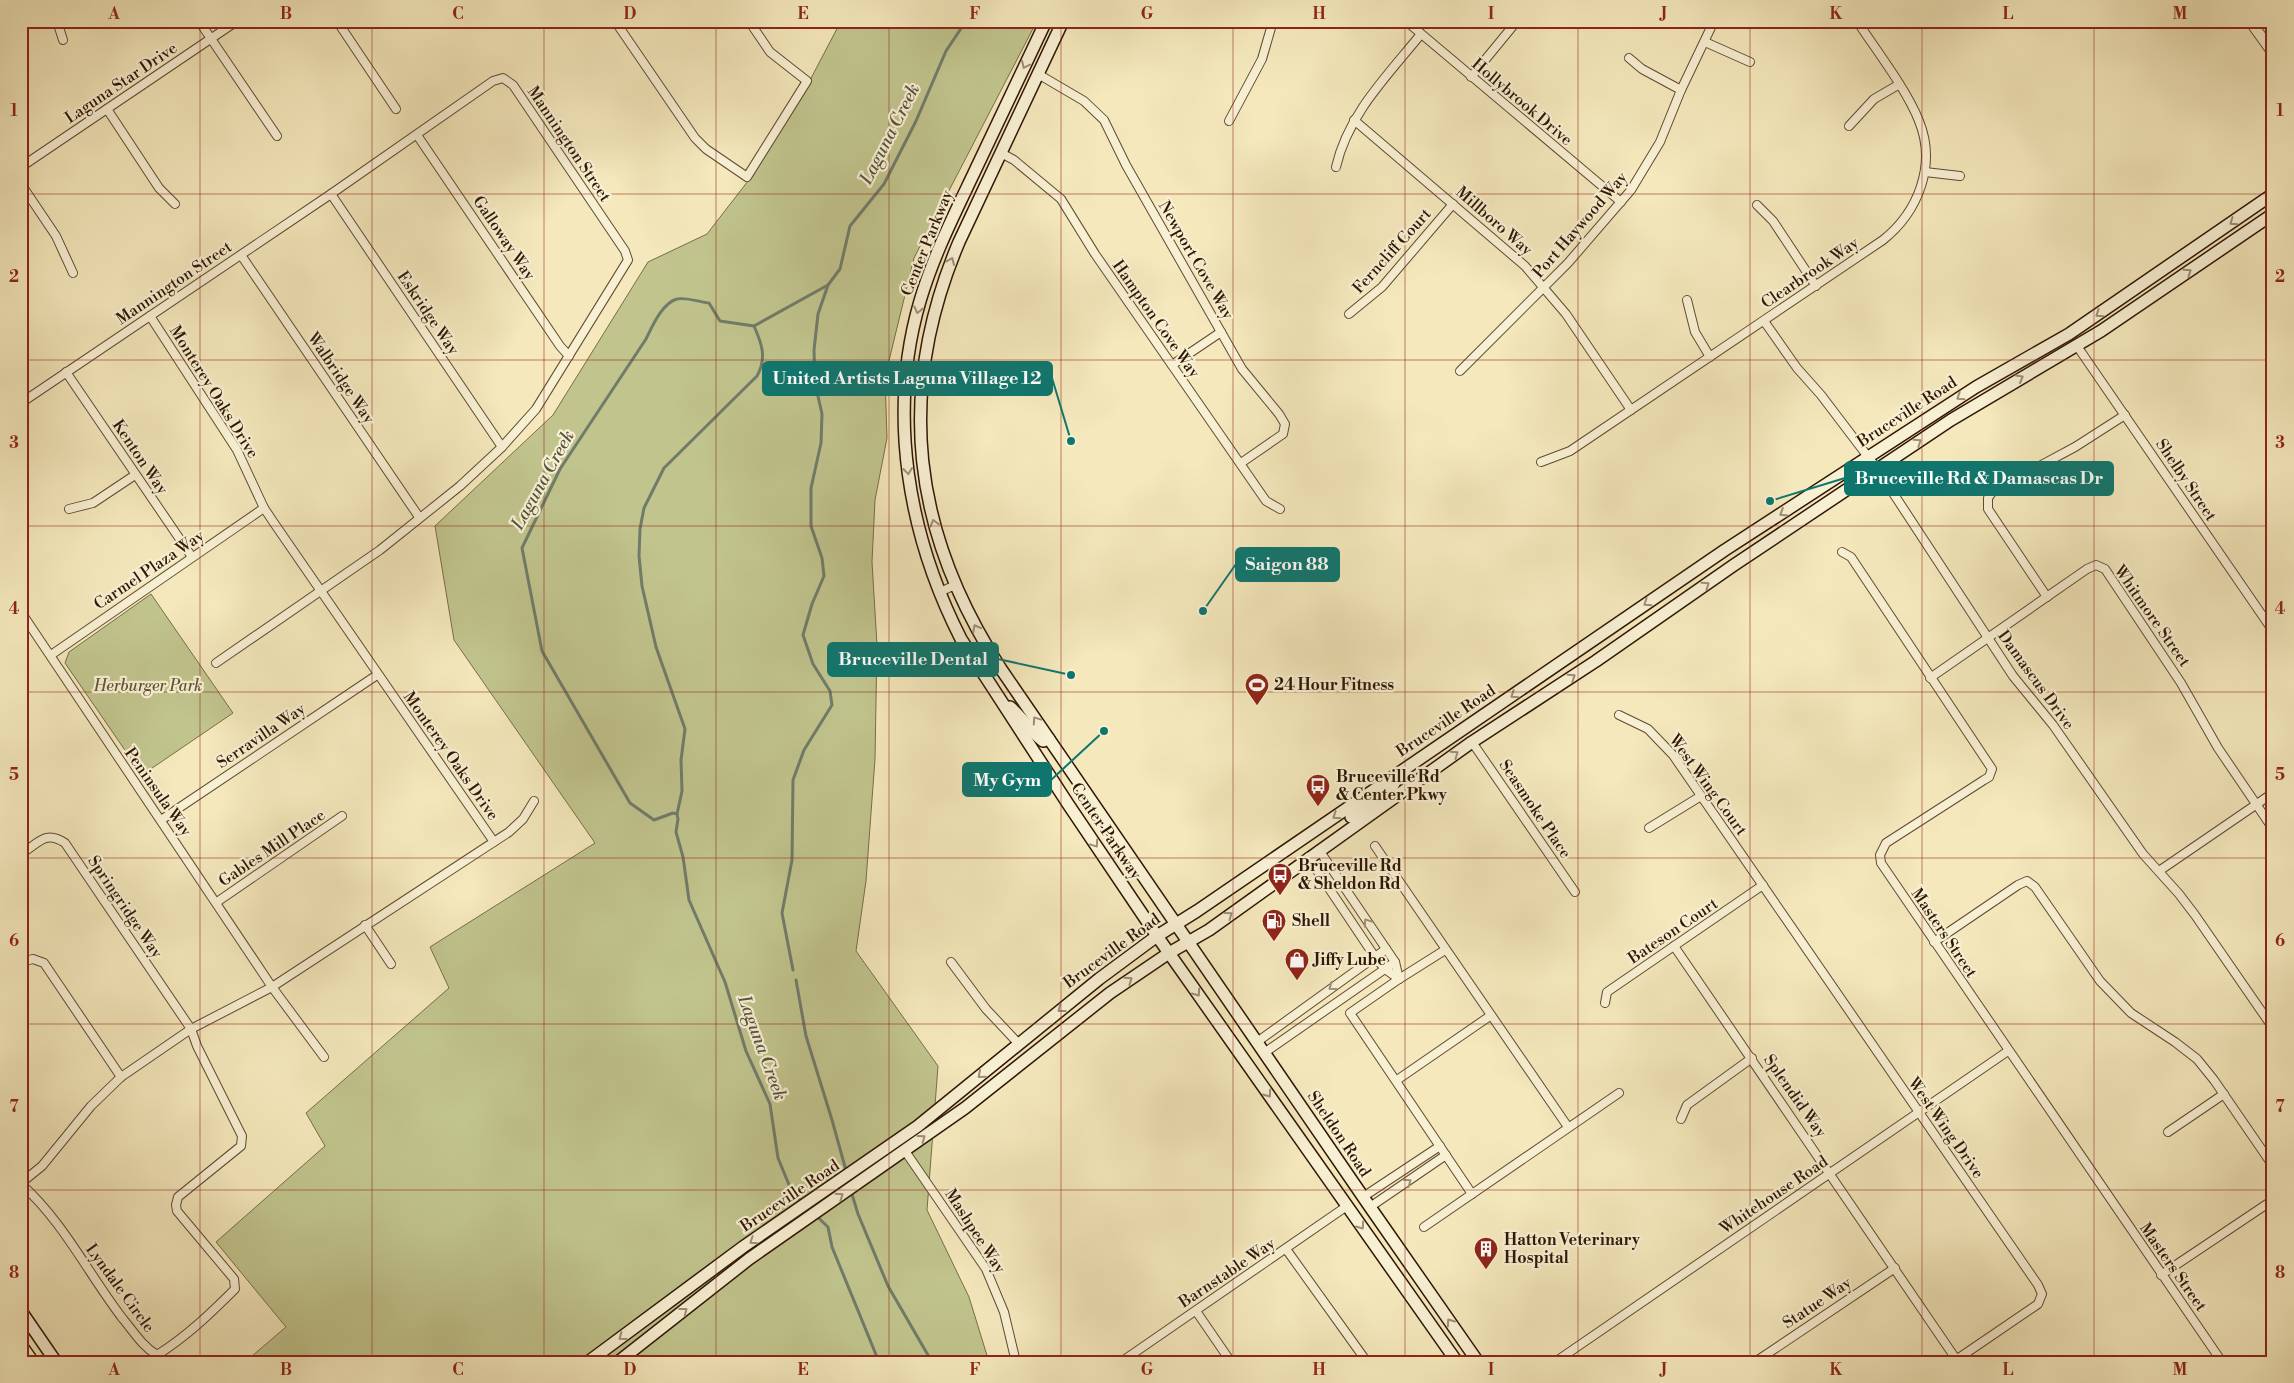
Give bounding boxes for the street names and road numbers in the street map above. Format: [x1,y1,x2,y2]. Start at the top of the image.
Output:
street label: Laguna Star Drive [61,38,181,128]
street label: Hollybrook Drive [1468,54,1576,150]
street label: Mannington Street [523,82,615,206]
street label: Port Haywood Way [1528,168,1632,282]
street label: Millboro Way [1451,182,1537,260]
street label: Center Parkway [897,187,957,299]
street label: Galloway Way [468,192,540,284]
street label: Newport Cove Way [1154,197,1238,323]
street label: Ferncliff Court [1348,204,1436,298]
street label: Clearbrook Way [1757,233,1863,313]
street label: Mannington Street [112,237,236,329]
street label: Hampton Cove Way [1108,256,1204,382]
street label: Eskridge Way [393,267,463,359]
street label: Monterey Oaks Drive [165,322,263,462]
street label: Walbridge Way [303,328,379,428]
street label: Bruceville Road [1852,372,1961,452]
street label: Kenton Way [108,416,172,498]
street label: Shelby Street [2151,435,2221,525]
street label: Carmel Plaza Way [90,526,208,614]
street label: Whitmore Street [2109,561,2195,671]
street label: Damascus Drive [1993,626,2079,734]
street label: Bruceville Road [1392,681,1499,762]
street label: Monterey Oaks Drive [399,688,503,824]
street label: Serravilla Way [213,699,309,773]
street label: West Wing Court [1664,730,1752,840]
street label: Peninsula Way [120,744,196,840]
street label: Seasmoke Place [1495,756,1575,862]
street label: Center Parkway [1066,779,1146,883]
street label: Gables Mill Place [215,805,329,891]
street label: Springridge Way [83,852,167,962]
street label: Masters Street [1907,884,1981,982]
street label: Bateson Court [1624,893,1722,969]
street label: Bruceville Road [1059,909,1164,993]
street label: Splendid Way [1759,1051,1831,1142]
street label: West Wing Drive [1903,1073,1988,1182]
street label: Sheldon Road [1303,1087,1375,1181]
street label: Whitehouse Road [1715,1152,1832,1239]
street label: Bruceville Road [736,1156,843,1237]
street label: Mashpee Way [940,1185,1010,1277]
street label: Masters Street [2135,1219,2211,1315]
street label: Barnstable Way [1174,1233,1279,1313]
street label: Lyndale Circle [81,1240,159,1336]
street label: Statue Way [1779,1273,1855,1333]

